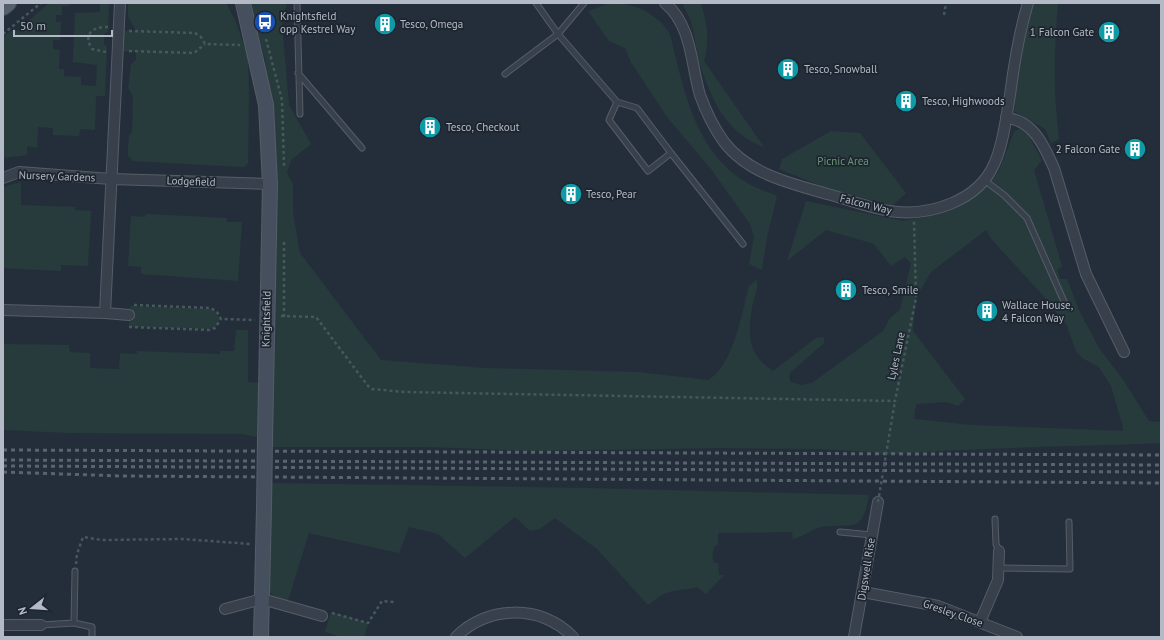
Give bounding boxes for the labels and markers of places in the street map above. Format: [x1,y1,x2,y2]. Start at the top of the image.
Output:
bus stop icon: Knightsfield opp Kestrel Way [252,9,278,35]
place label: Knightsfield opp Kestrel Way [280,9,356,36]
building icon: Tesco, Omega [372,11,398,37]
place label: Tesco, Omega [400,17,463,31]
building icon: 1 Falcon Gate [1096,19,1122,45]
place label: 1 Falcon Gate [1030,25,1094,39]
building icon: Tesco, Snowball [775,56,801,82]
place label: Tesco, Snowball [804,62,878,76]
building icon: Tesco, Highwoods [893,88,919,114]
place label: Tesco, Highwoods [922,94,1005,108]
building icon: Tesco, Checkout [417,114,443,140]
place label: Tesco, Checkout [446,120,520,134]
building icon: 2 Falcon Gate [1122,136,1148,162]
place label: 2 Falcon Gate [1056,142,1120,156]
building icon: Tesco, Pear [558,181,584,207]
place label: Tesco, Pear [586,187,637,201]
building icon: Tesco, Smile [833,277,859,303]
place label: Tesco, Smile [862,283,919,297]
building icon: Wallace House, 4 Falcon Way [974,298,1000,324]
place label: Wallace House, 4 Falcon Way [1002,298,1073,325]

